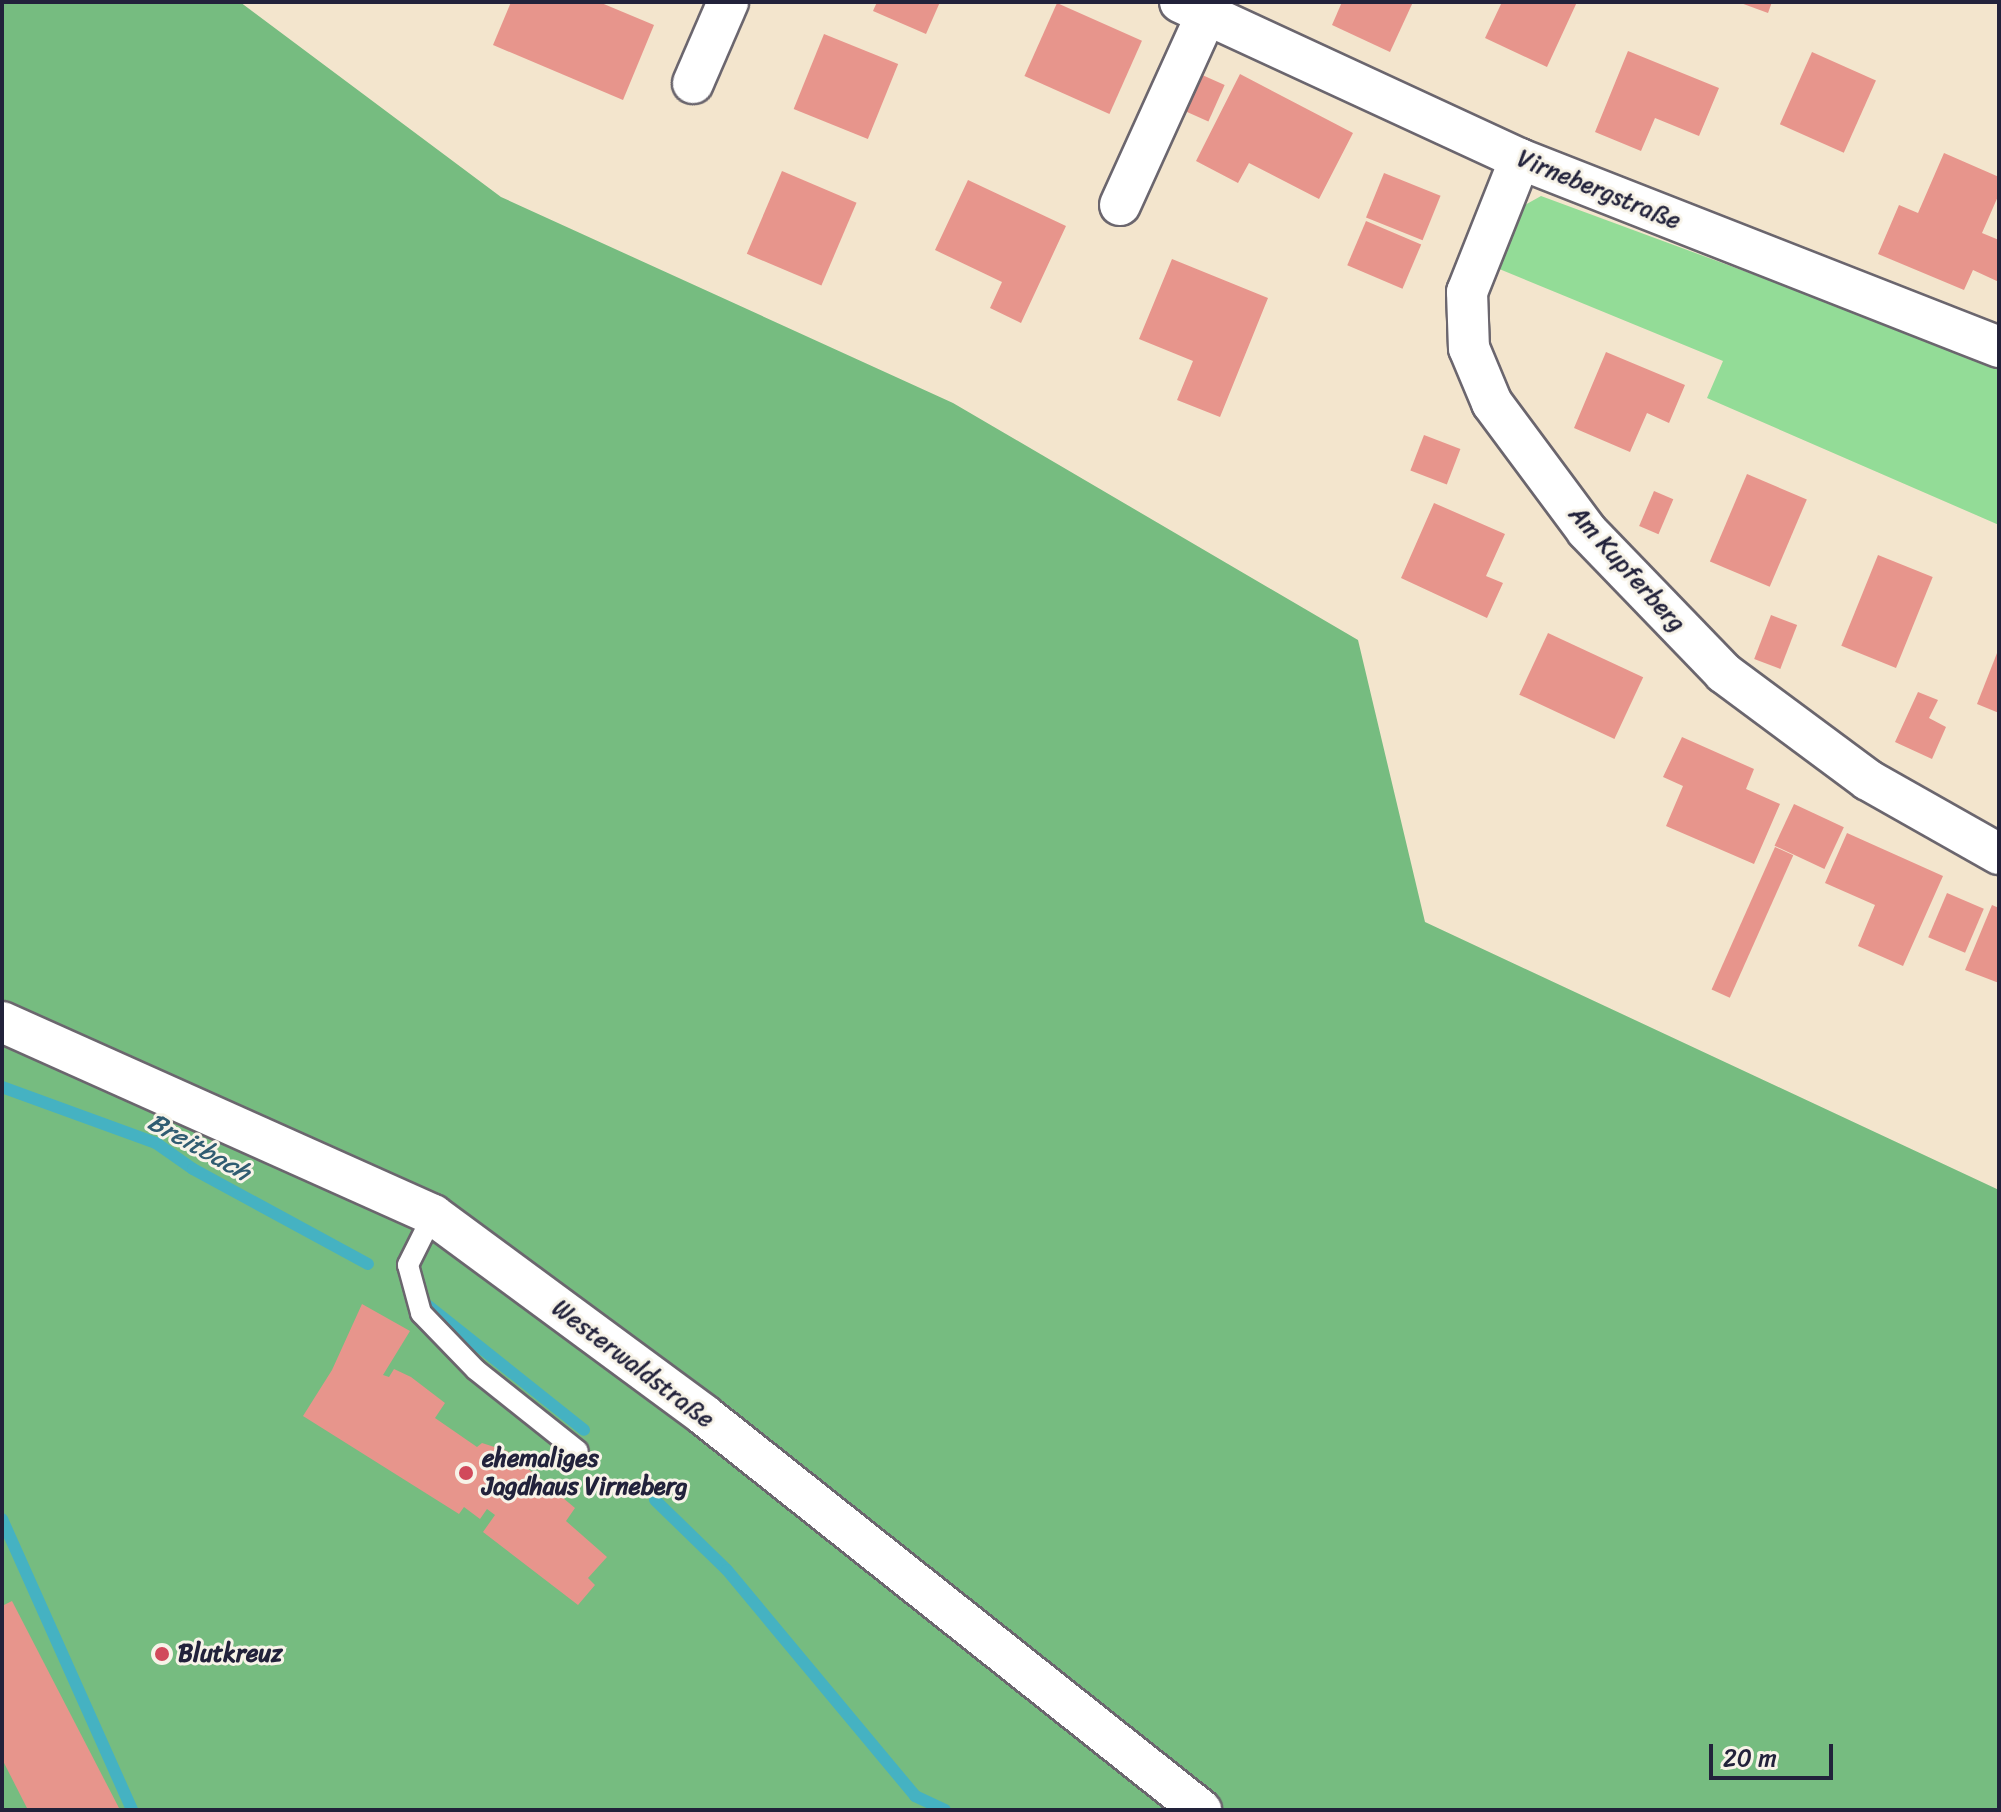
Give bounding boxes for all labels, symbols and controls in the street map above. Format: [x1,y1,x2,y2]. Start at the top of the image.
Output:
street label: Virnebergstraße [1513,144,1685,236]
street label: Am Kupferberg [1563,500,1691,638]
water label: Breitbach [142,1106,256,1188]
street label: Westerwaldstraße [546,1294,720,1434]
place label: ehemaliges Jagdhaus Virneberg [482,1445,687,1501]
marker: ehemaliges Jagdhaus Virneberg [457,1464,475,1482]
place label: Blutkreuz [178,1640,283,1668]
marker: Blutkreuz [153,1645,171,1663]
scale bar [1713,1728,1837,1778]
text: 20 m [1723,1737,1777,1779]

